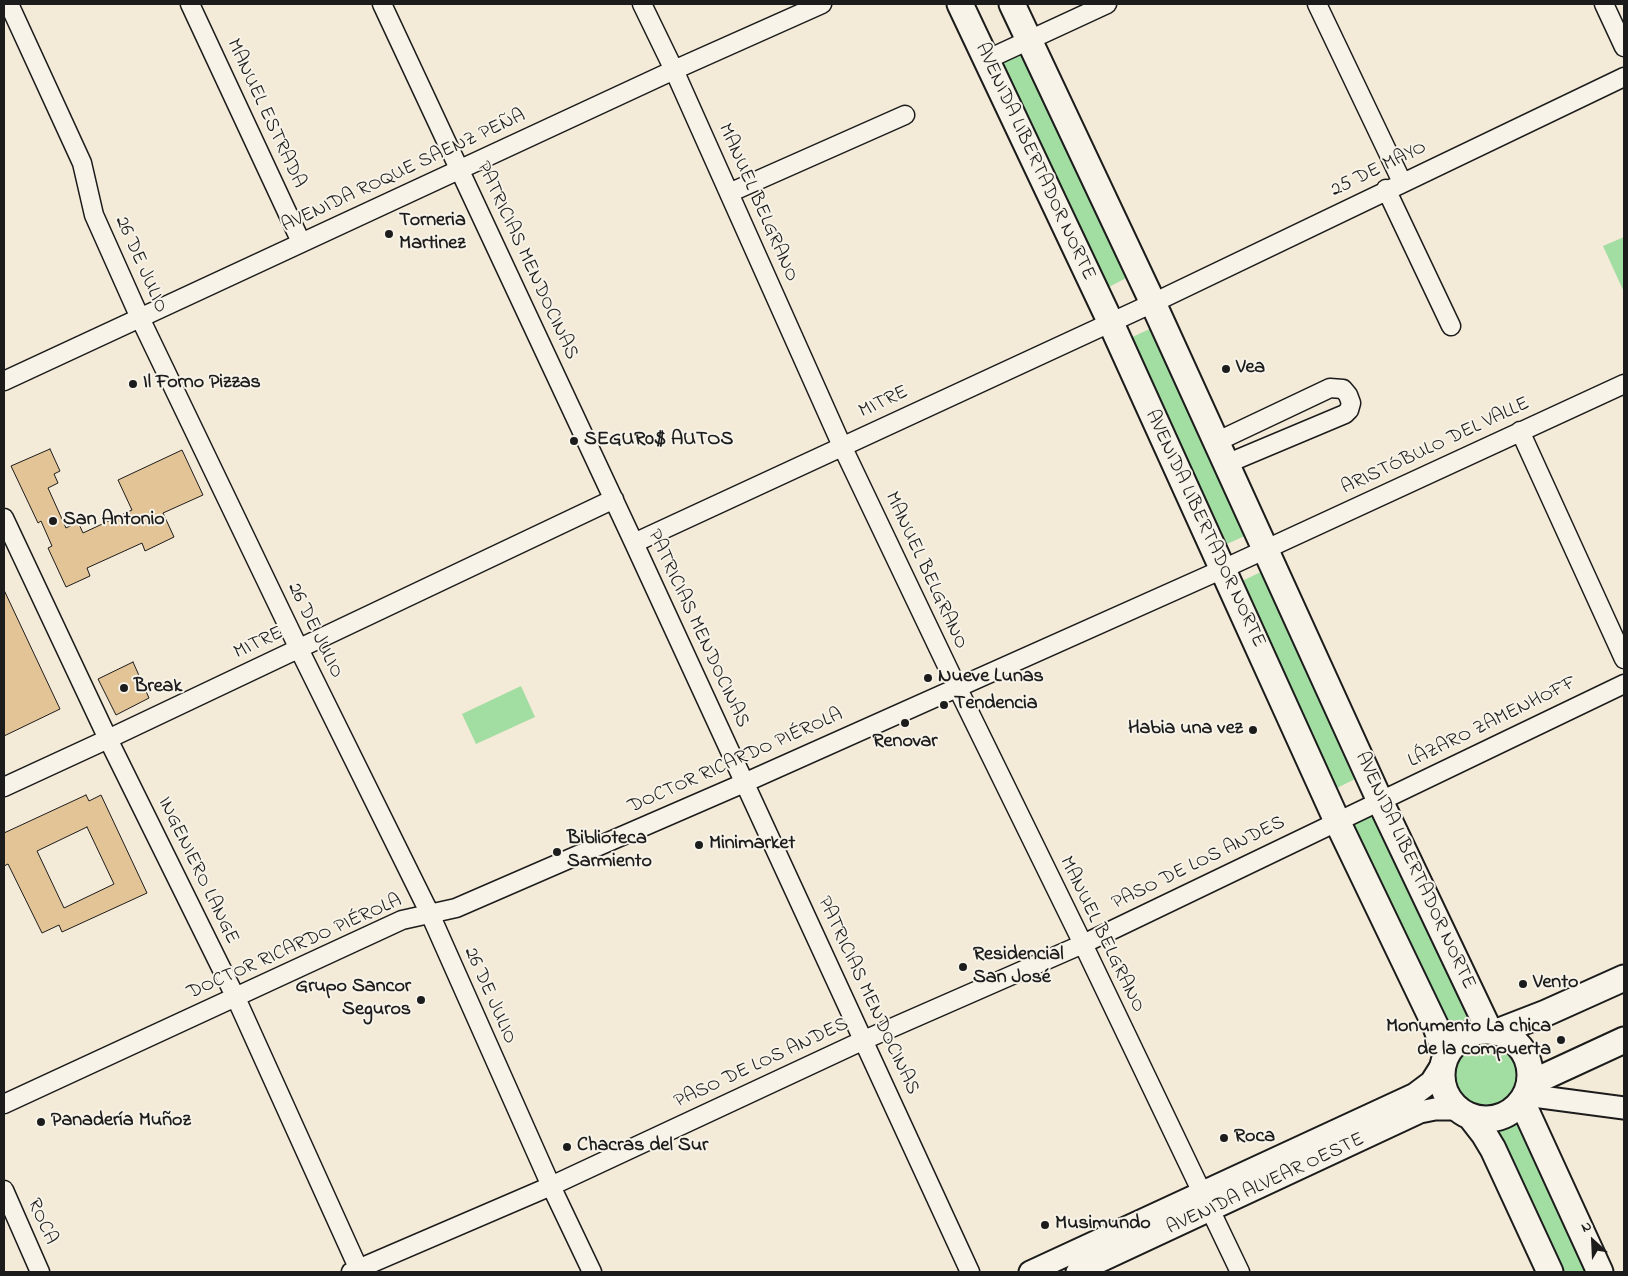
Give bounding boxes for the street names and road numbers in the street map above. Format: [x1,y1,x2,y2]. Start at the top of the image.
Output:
street label: MANUEL ESTRADA [220,36,310,192]
street label: AVENIDA LIBERTADOR NORTE [968,39,1100,285]
street label: AVENIDA ROQUE SAENZ PEÑA [278,105,530,239]
street label: MANUEL BELGRANO [711,120,803,286]
street label: 25 DE MAYO [1327,137,1431,203]
street label: PATRICIAS MENDOCINAS [470,158,582,364]
street label: 26 DE JULIO [108,213,172,317]
street label: MITRE [856,381,912,425]
street label: ARISTÓBULO DEL VALLE [1338,393,1534,501]
street label: AVENIDA LIBERTADOR NORTE [1138,406,1270,652]
street label: MANUEL BELGRANO [878,489,972,653]
street label: PATRICIAS MENDOCINAS [641,526,753,732]
street label: 26 DE JULIO [281,579,347,683]
street label: MITRE [231,622,287,666]
street label: LÁZARO ZAMENHOFF [1405,672,1581,774]
street label: DOCTOR RICARDO PIÉROLA [625,704,847,820]
street label: AVENIDA LIBERTADOR NORTE [1348,748,1480,994]
street label: INGENIERO LANGE [151,794,243,948]
street label: PASO DE LOS ANDES [1109,812,1289,916]
street label: MANUEL BELGRANO [1053,853,1149,1017]
street label: DOCTOR RICARDO PIÉROLA [184,890,406,1006]
street label: PATRICIAS MENDOCINAS [811,893,923,1099]
street label: 26 DE JULIO [457,944,521,1048]
street label: PASO DE LOS ANDES [671,1013,853,1115]
street label: AVENIDA ALVEAR OESTE [1163,1129,1369,1241]
street label: ROCA [20,1195,62,1249]

